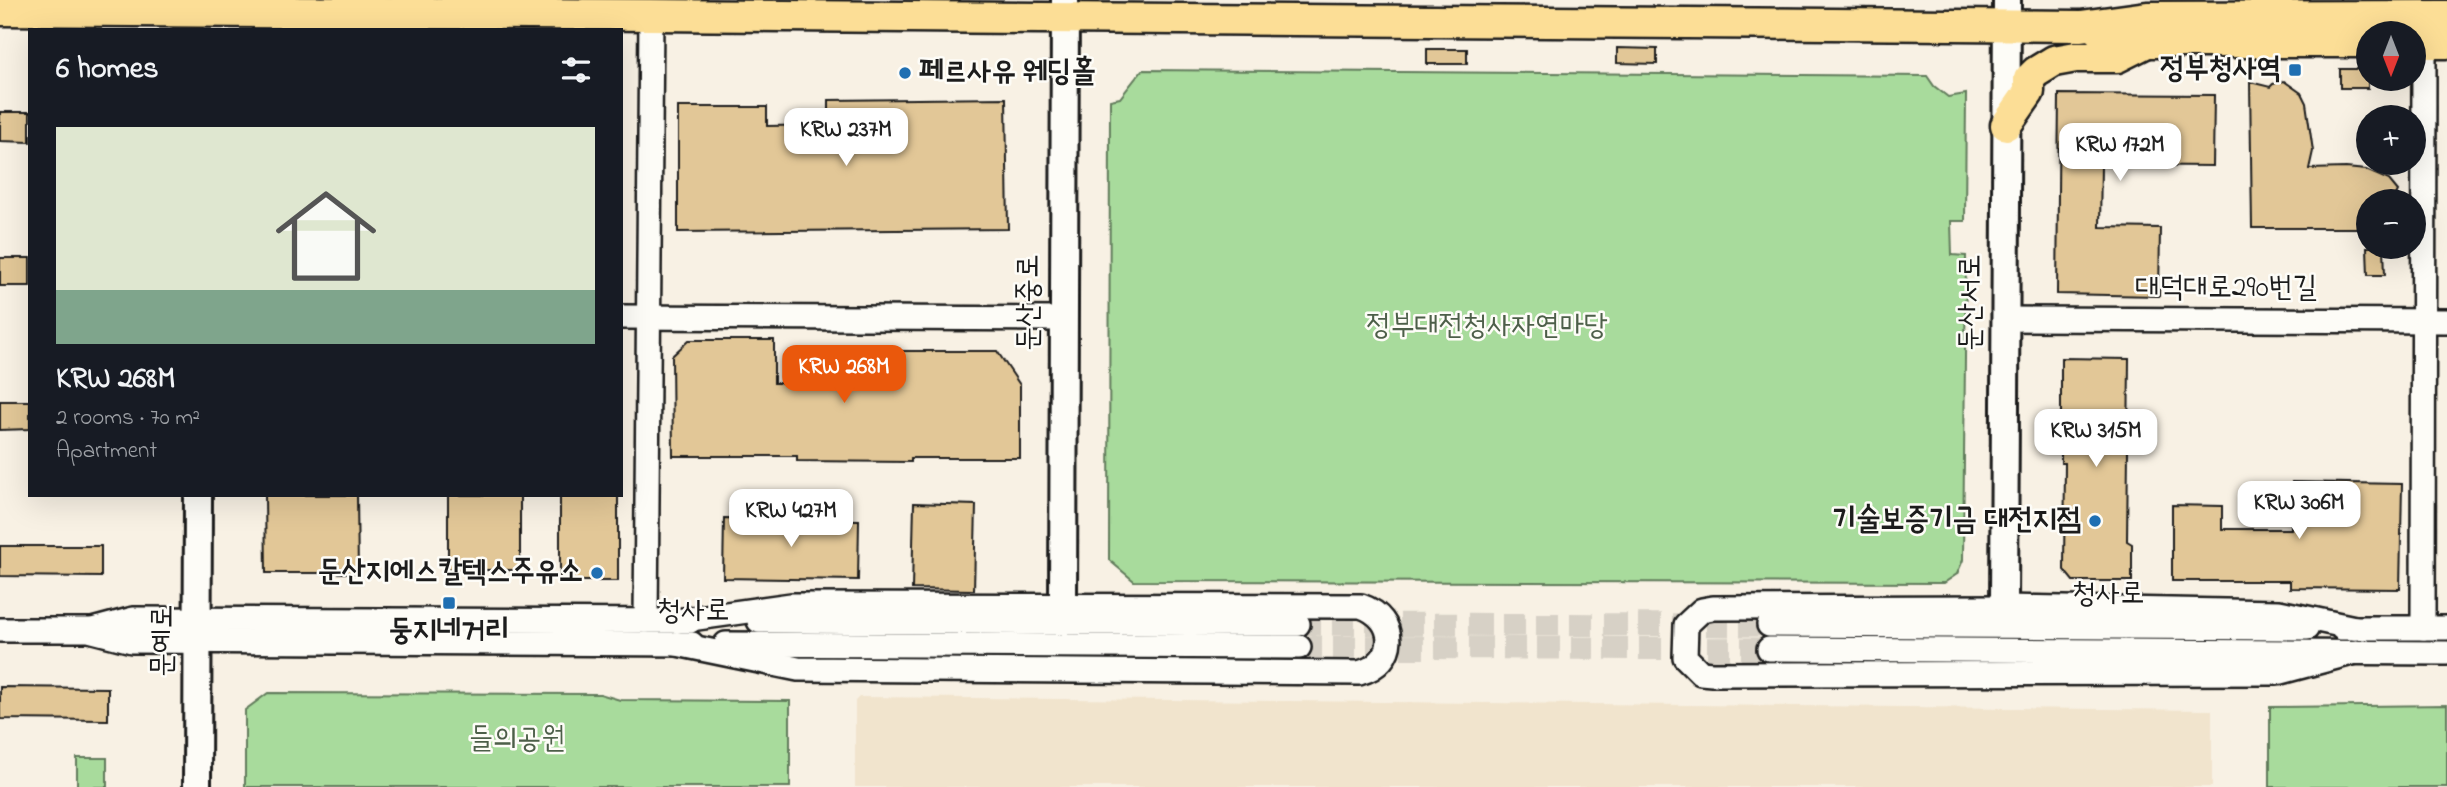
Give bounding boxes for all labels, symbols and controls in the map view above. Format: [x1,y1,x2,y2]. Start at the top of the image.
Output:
north arrow [2356,21,2426,91]
map controls [2356,21,2426,259]
text: 6 homes [56,48,159,92]
place label: 정부청사역 [2160,48,2281,92]
icon: filters [557,51,595,89]
place label: 페르사유 웨딩홀 [919,51,1095,95]
marker: 정부청사역 [2287,62,2303,78]
marker: 페르사유 웨딩홀 [897,65,913,81]
button: + [2356,105,2426,175]
pin: KRW 237M [774,108,918,168]
text: KRW 237M [800,114,892,147]
pin: KRW 172M [2048,124,2192,183]
text: KRW 172M [2075,129,2165,162]
icon: home [263,173,389,299]
button: − [2356,189,2426,259]
street label: 둔산중로 [1008,255,1052,351]
street label: 둔산서로 [1950,255,1994,351]
street label: 대덕대로290번길 [2135,267,2317,311]
park label: 정부대전청사자연마당 [1366,305,1608,349]
pin: KRW 268M [772,346,916,405]
text: KRW 268M [798,351,890,384]
text: KRW 268M [56,358,175,402]
text: 2 rooms · 70 m² [56,402,200,435]
pin: KRW 315M [2024,410,2168,469]
text: KRW 315M [2050,415,2142,448]
text: Apartment [56,435,157,468]
pin: KRW 306M [2227,482,2371,541]
text: KRW 306M [2254,487,2344,520]
pin: KRW 427M [719,490,863,549]
text: KRW 427M [745,495,837,528]
place label: 기술보증기금 대전지점 [1832,499,2081,543]
marker: 기술보증기금 대전지점 [2087,513,2103,529]
place label: 둔산지에스칼텍스주유소 [317,551,583,595]
marker: 둔산지에스칼텍스주유소 [589,565,605,581]
street label: 청사로 [2072,573,2144,617]
street label: 청사로 [657,590,729,634]
marker: 둥지네거리 [441,595,457,611]
street label: 문예로 [142,605,186,677]
place label: 둥지네거리 [389,610,509,654]
park label: 들의공원 [469,718,565,762]

